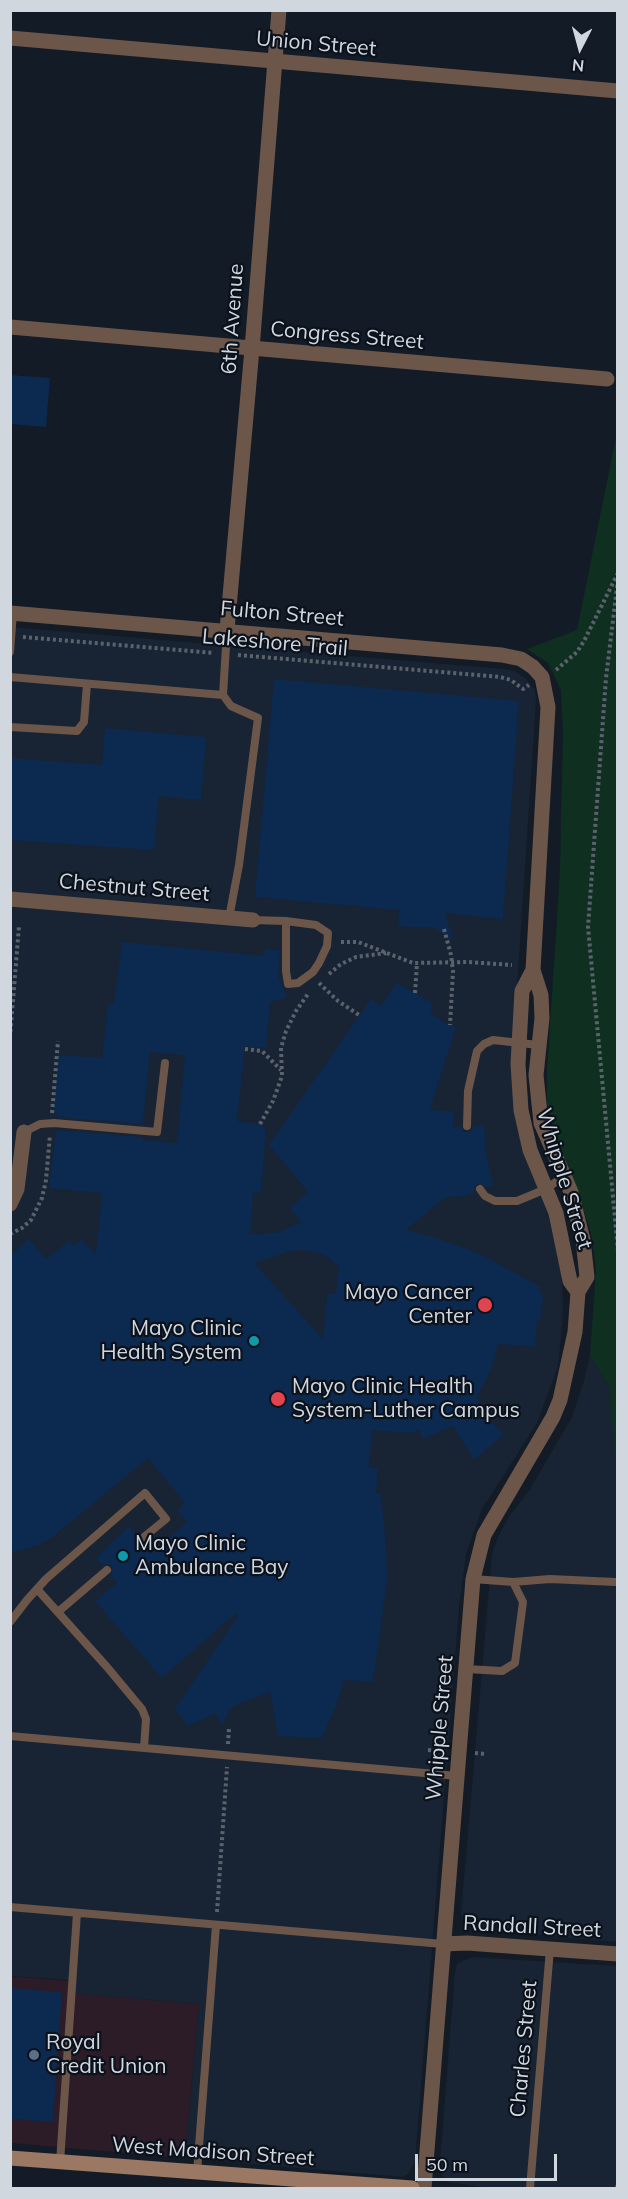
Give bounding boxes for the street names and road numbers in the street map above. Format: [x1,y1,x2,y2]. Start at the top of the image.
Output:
street label: Union Street [255,26,377,62]
street label: 6th Avenue [217,263,249,375]
street label: Congress Street [269,317,425,355]
street label: Fulton Street [219,596,345,632]
street label: Lakeshore Trail [201,624,349,662]
street label: Chestnut Street [58,869,210,907]
street label: Whipple Street [531,1106,597,1252]
street label: Whipple Street [421,1654,459,1802]
street label: Randall Street [462,1911,602,1943]
street label: Charles Street [505,1980,543,2118]
street label: West Madison Street [111,2132,315,2172]

